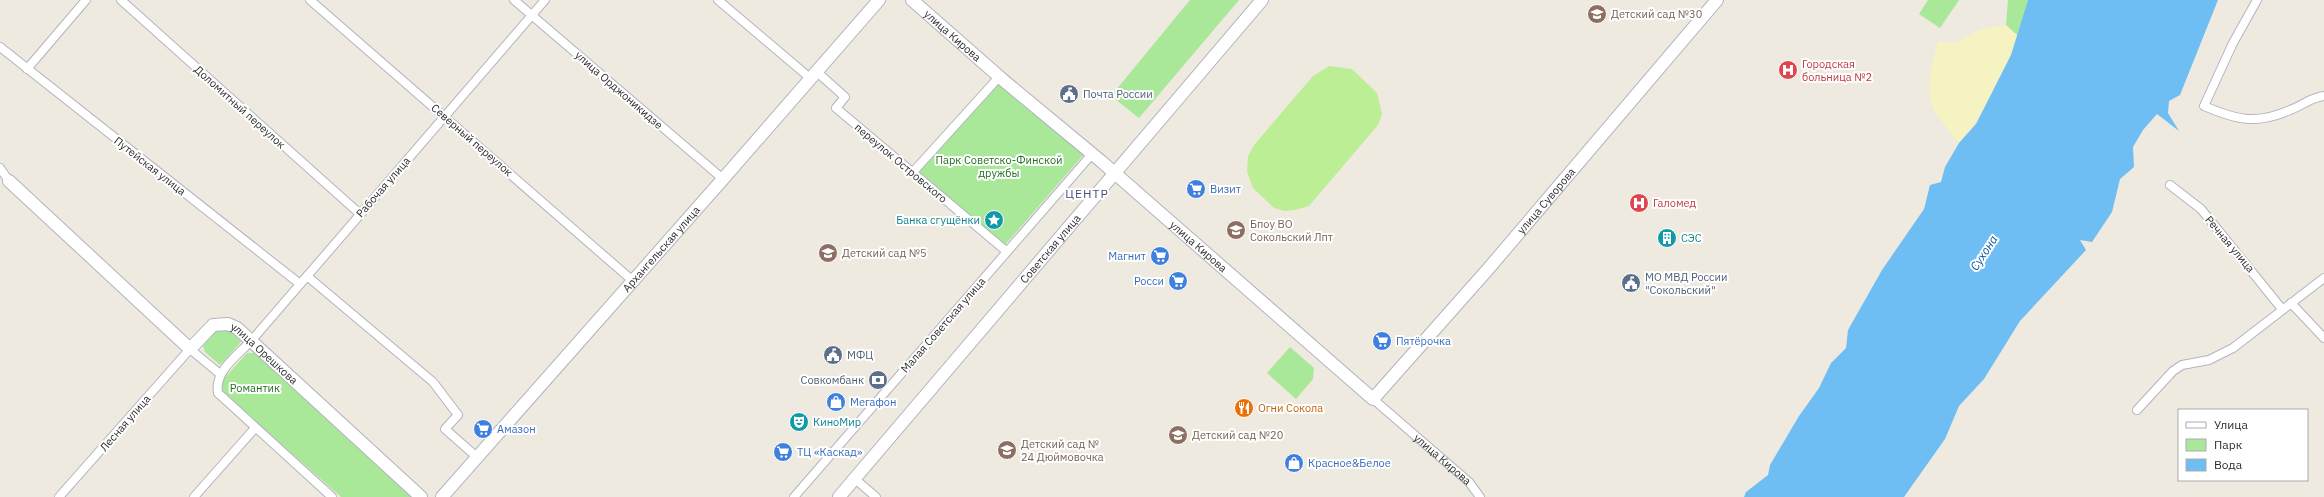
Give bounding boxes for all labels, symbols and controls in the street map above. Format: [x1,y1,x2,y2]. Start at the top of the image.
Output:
school or university icon: Детский сад №30 [1586,3,1608,25]
street label: улица Кирова [921,7,984,65]
place label: Детский сад №30 [1611,7,1702,21]
street label: улица Орджоникидзе [572,48,666,132]
place label: Городская больница №2 [1802,57,1872,84]
hospital icon: Городская больница №2 [1777,59,1799,81]
street label: Доломитный переулок [192,62,288,152]
public building icon: Почта России [1058,83,1080,105]
place label: Почта России [1083,87,1153,101]
street label: Северный переулок [428,101,516,179]
street label: переулок Островского [852,120,950,206]
street label: Путейская улица [111,134,189,198]
park label: Парк Советско-Финской дружбы [935,153,1063,180]
street label: Рабочая улица [353,154,413,220]
street label: улица Суворова [1514,165,1578,237]
supermarket icon: Визит [1185,178,1207,200]
place label: Визит [1210,182,1241,196]
district label: ЦЕНТР [1065,186,1109,201]
hospital icon: Галомед [1628,192,1650,214]
place label: Галомед [1653,196,1697,210]
street label: Архангельская улица [619,203,703,295]
place icon: Банка сгущёнки [983,209,1005,231]
street label: Советская улица [1017,211,1084,286]
place label: Банка сгущёнки [896,213,980,227]
street label: Речная улица [2202,213,2258,275]
place label: Бпоу ВО Сокольский Лпт [1250,217,1333,244]
street label: улица Кирова [1167,218,1230,275]
school or university icon: Бпоу ВО Сокольский Лпт [1225,219,1247,241]
building icon: СЭС [1656,227,1678,249]
place label: СЭС [1681,231,1702,245]
water label: Сухона [1967,232,2001,273]
school or university icon: Детский сад №5 [817,242,839,264]
supermarket icon: Магнит [1149,245,1171,267]
place label: Детский сад №5 [842,246,927,260]
place label: Магнит [1108,249,1146,263]
supermarket icon: Росси [1167,270,1189,292]
place label: МО МВД России "Сокольский" [1645,270,1728,297]
public building icon: МО МВД России "Сокольский" [1620,272,1642,294]
street label: Малая Советская улица [898,274,988,376]
place label: Росси [1134,274,1164,288]
street label: улица Орешкова [229,319,301,387]
supermarket icon: Пятёрочка [1371,330,1393,352]
place label: Пятёрочка [1396,334,1451,348]
public building icon: МФЦ [822,344,844,366]
place label: МФЦ [847,348,873,362]
bank icon: Совкомбанк [867,369,889,391]
place label: Совкомбанк [801,373,864,387]
park label: Романтик [230,381,280,395]
shop icon: Мегафон [825,391,847,413]
street label: Лесная улица [97,392,153,454]
place label: Мегафон [850,395,896,409]
restaurant icon: Огни Сокола [1233,397,1255,419]
place label: Огни Сокола [1258,401,1323,415]
legend [2178,409,2308,481]
theatre icon: КиноМир [788,411,810,433]
place label: КиноМир [813,415,861,429]
text: Улица [2214,417,2248,432]
supermarket icon: Амазон [472,418,494,440]
place label: Амазон [497,422,536,436]
school or university icon: Детский сад №20 [1167,424,1189,446]
place label: Детский сад №20 [1192,428,1283,442]
street label: улица Кирова [1411,431,1474,488]
place label: Детский сад № 24 Дюймовочка [1021,437,1104,464]
text: Парк [2214,437,2243,452]
school or university icon: Детский сад № 24 Дюймовочка [996,439,1018,461]
supermarket icon: ТЦ «Каскад» [772,441,794,463]
place label: ТЦ «Каскад» [797,445,863,459]
shop icon: Красное&Белое [1283,452,1305,474]
place label: Красное&Белое [1308,456,1391,470]
text: Вода [2214,457,2243,472]

